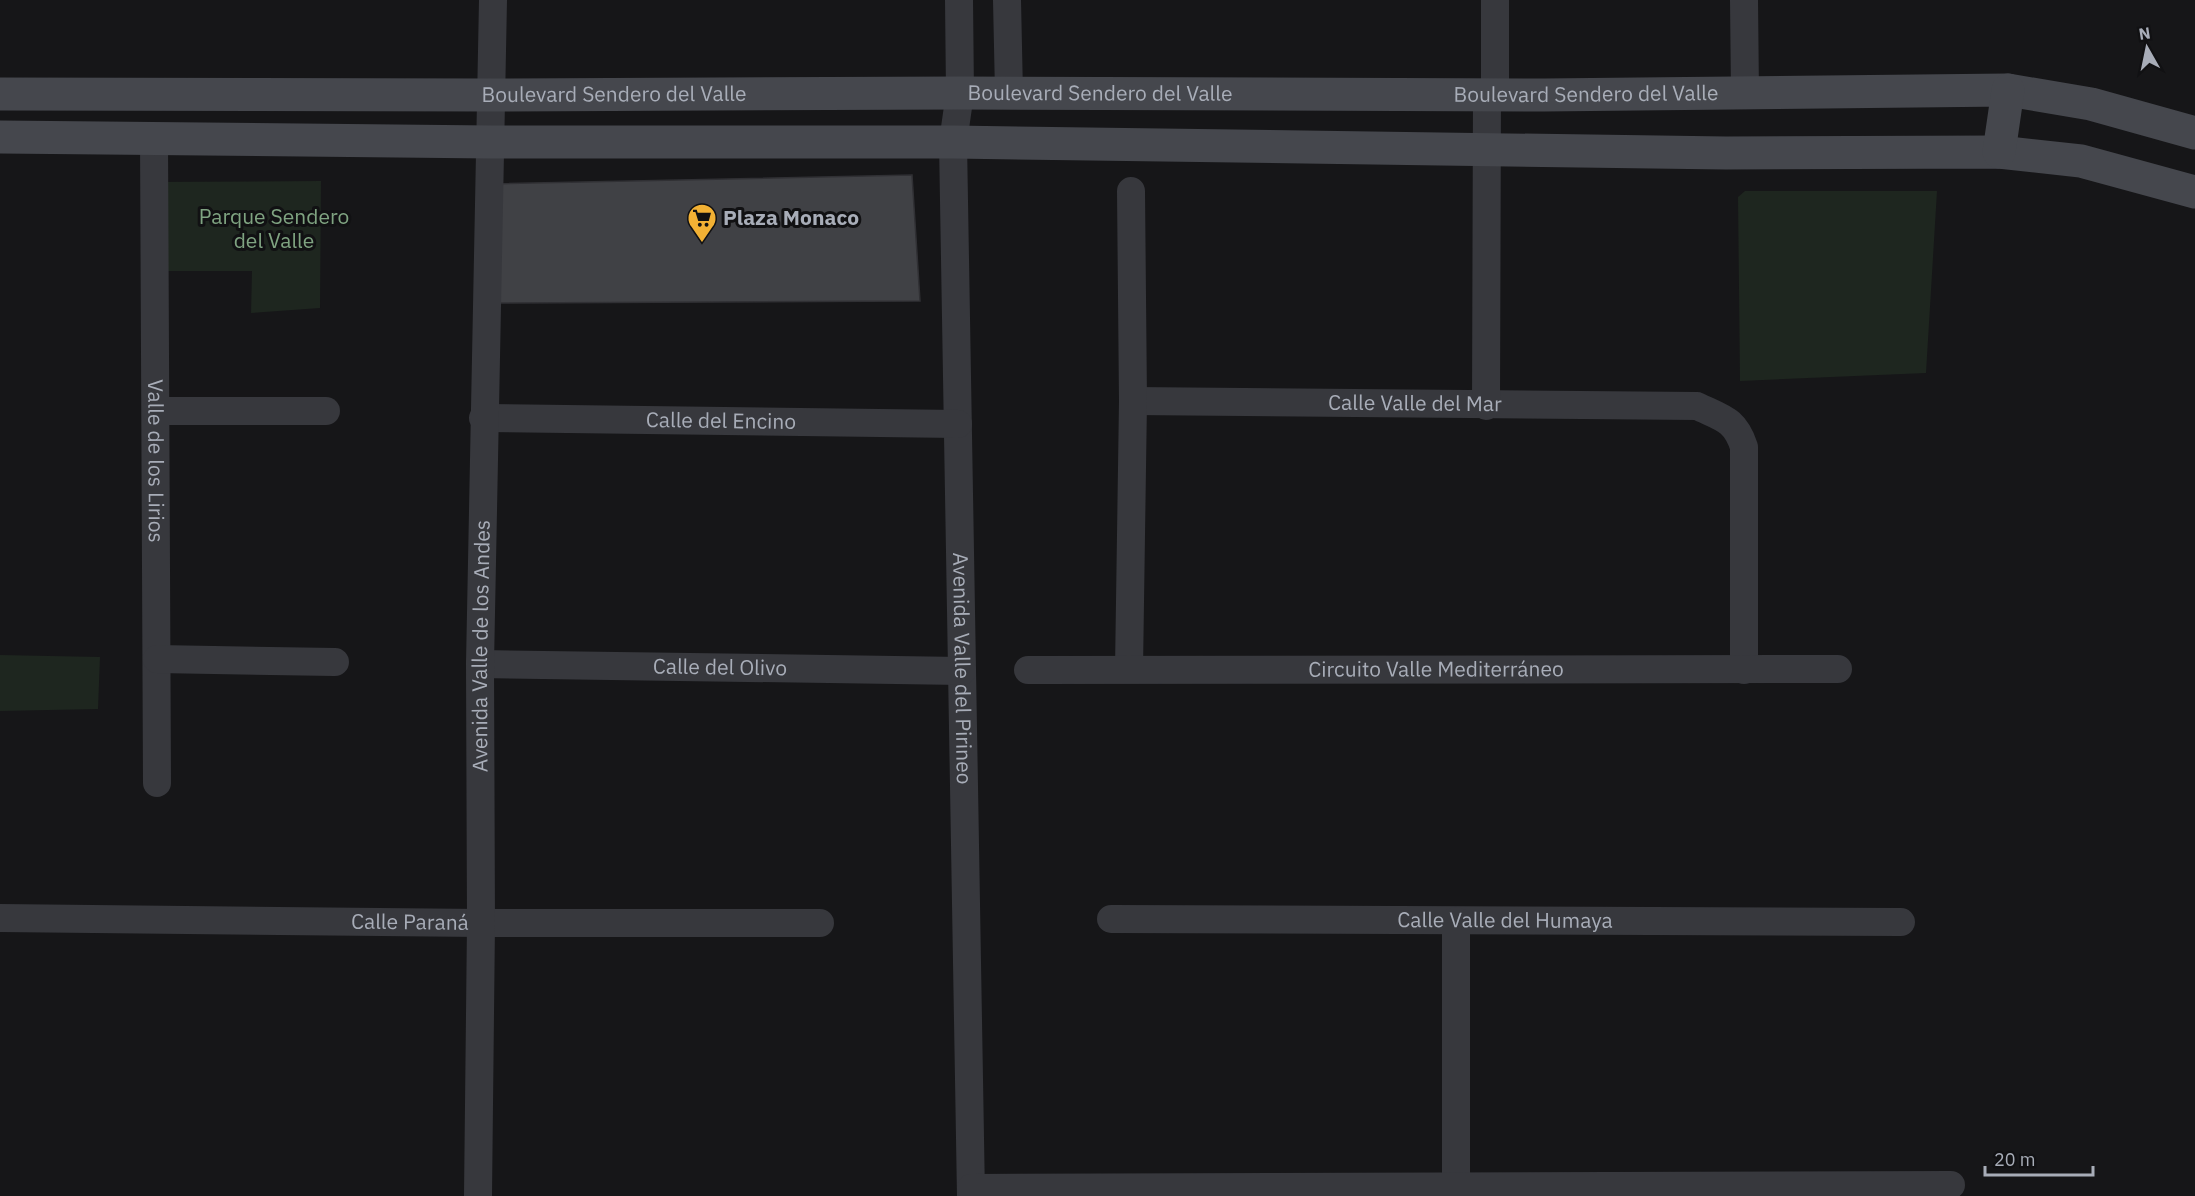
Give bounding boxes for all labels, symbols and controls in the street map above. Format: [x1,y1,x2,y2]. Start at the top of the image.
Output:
north arrow [2117,18,2177,78]
text: N [2137,22,2152,44]
street label: Boulevard Sendero del Valle [967,78,1233,107]
street label: Boulevard Sendero del Valle [1453,78,1719,108]
street label: Boulevard Sendero del Valle [481,79,747,108]
park label: Parque Sendero del Valle [199,202,349,254]
supermarket icon: Plaza Monaco [686,202,718,244]
place label: Plaza Monaco [723,203,859,231]
street label: Valle de los Lirios [142,379,171,543]
street label: Calle Valle del Mar [1328,388,1502,417]
street label: Calle del Encino [646,405,796,435]
street label: Avenida Valle de los Andes [465,520,496,772]
street label: Avenida Valle del Pirineo [947,552,979,785]
street label: Calle del Olivo [653,652,787,681]
street label: Circuito Valle Mediterráneo [1308,654,1564,683]
street label: Calle Valle del Humaya [1397,905,1613,934]
street label: Calle Paraná [351,907,469,936]
scale bar [1985,1139,2093,1177]
text: 20 m [1994,1148,2036,1171]

